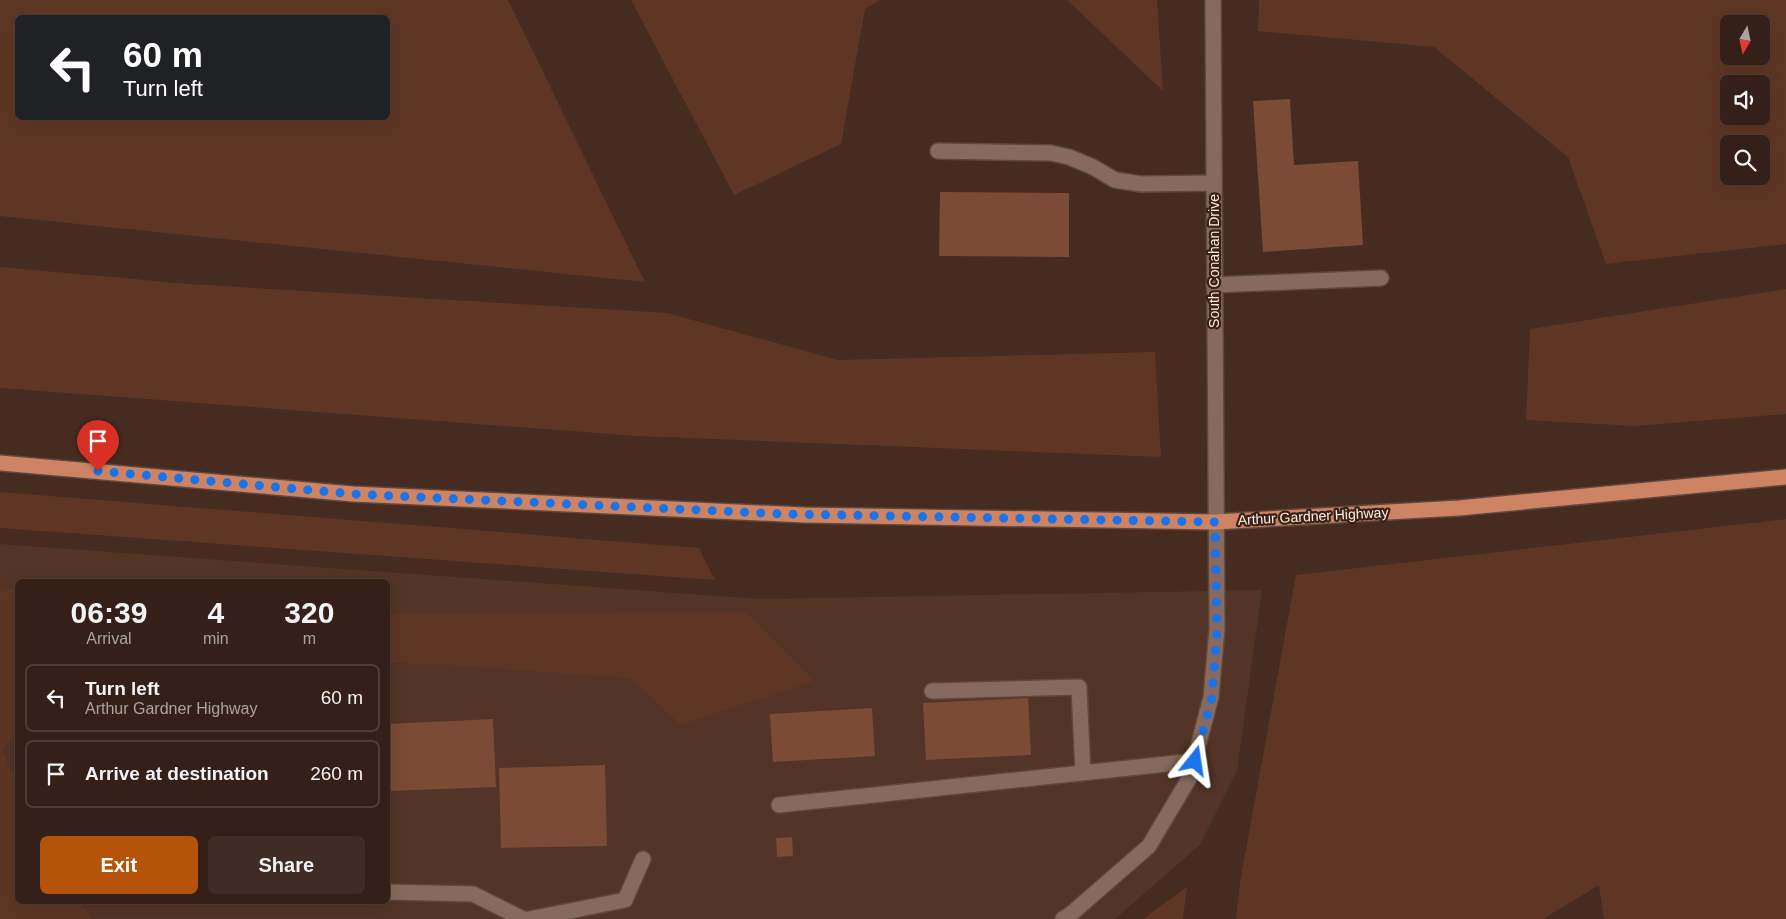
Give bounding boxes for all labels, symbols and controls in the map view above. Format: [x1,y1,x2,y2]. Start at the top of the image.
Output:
north arrow [1720,15,1770,65]
map controls [1720,15,1770,185]
icon: left [40,35,105,100]
text: 60 m [123,35,203,74]
button: sound [1720,75,1770,125]
text: Turn left [123,76,203,101]
button: search [1720,135,1770,185]
street label: South Conahan Drive [1206,194,1222,328]
pin [77,420,119,471]
icon: arrive [84,427,112,455]
street label: Arthur Gardner Highway [1237,504,1389,528]
text: 06:39 [71,596,147,629]
text: 4 [207,596,224,629]
text: 320 [284,596,334,629]
text: Arrival [86,630,132,647]
text: min [203,630,229,647]
text: m [303,630,316,647]
text: Turn left [85,678,160,699]
icon: left [42,684,70,712]
text: 60 m [321,687,363,708]
text: Arthur Gardner Highway [85,700,258,717]
position arrow [1168,734,1220,786]
icon: arrive [42,760,70,788]
text: Arrive at destination [85,763,269,784]
text: 260 m [310,763,363,784]
button: Exit [40,836,198,894]
button: Share [208,836,365,894]

